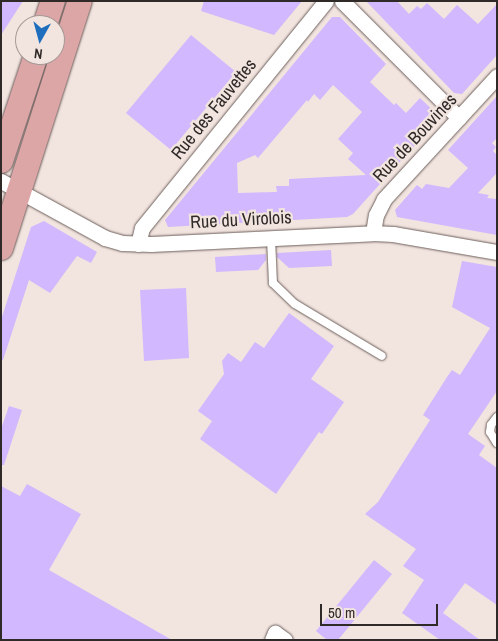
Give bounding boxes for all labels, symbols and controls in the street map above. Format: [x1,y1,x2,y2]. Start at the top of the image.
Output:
north arrow [15,15,65,65]
text: N [33,44,44,63]
street label: Rue des Fauvettes [167,54,261,164]
street label: Rue de Bouvines [368,89,462,187]
street label: Rue du Virolois [190,207,292,233]
scale bar [323,594,440,626]
text: 50 m [328,602,355,623]

